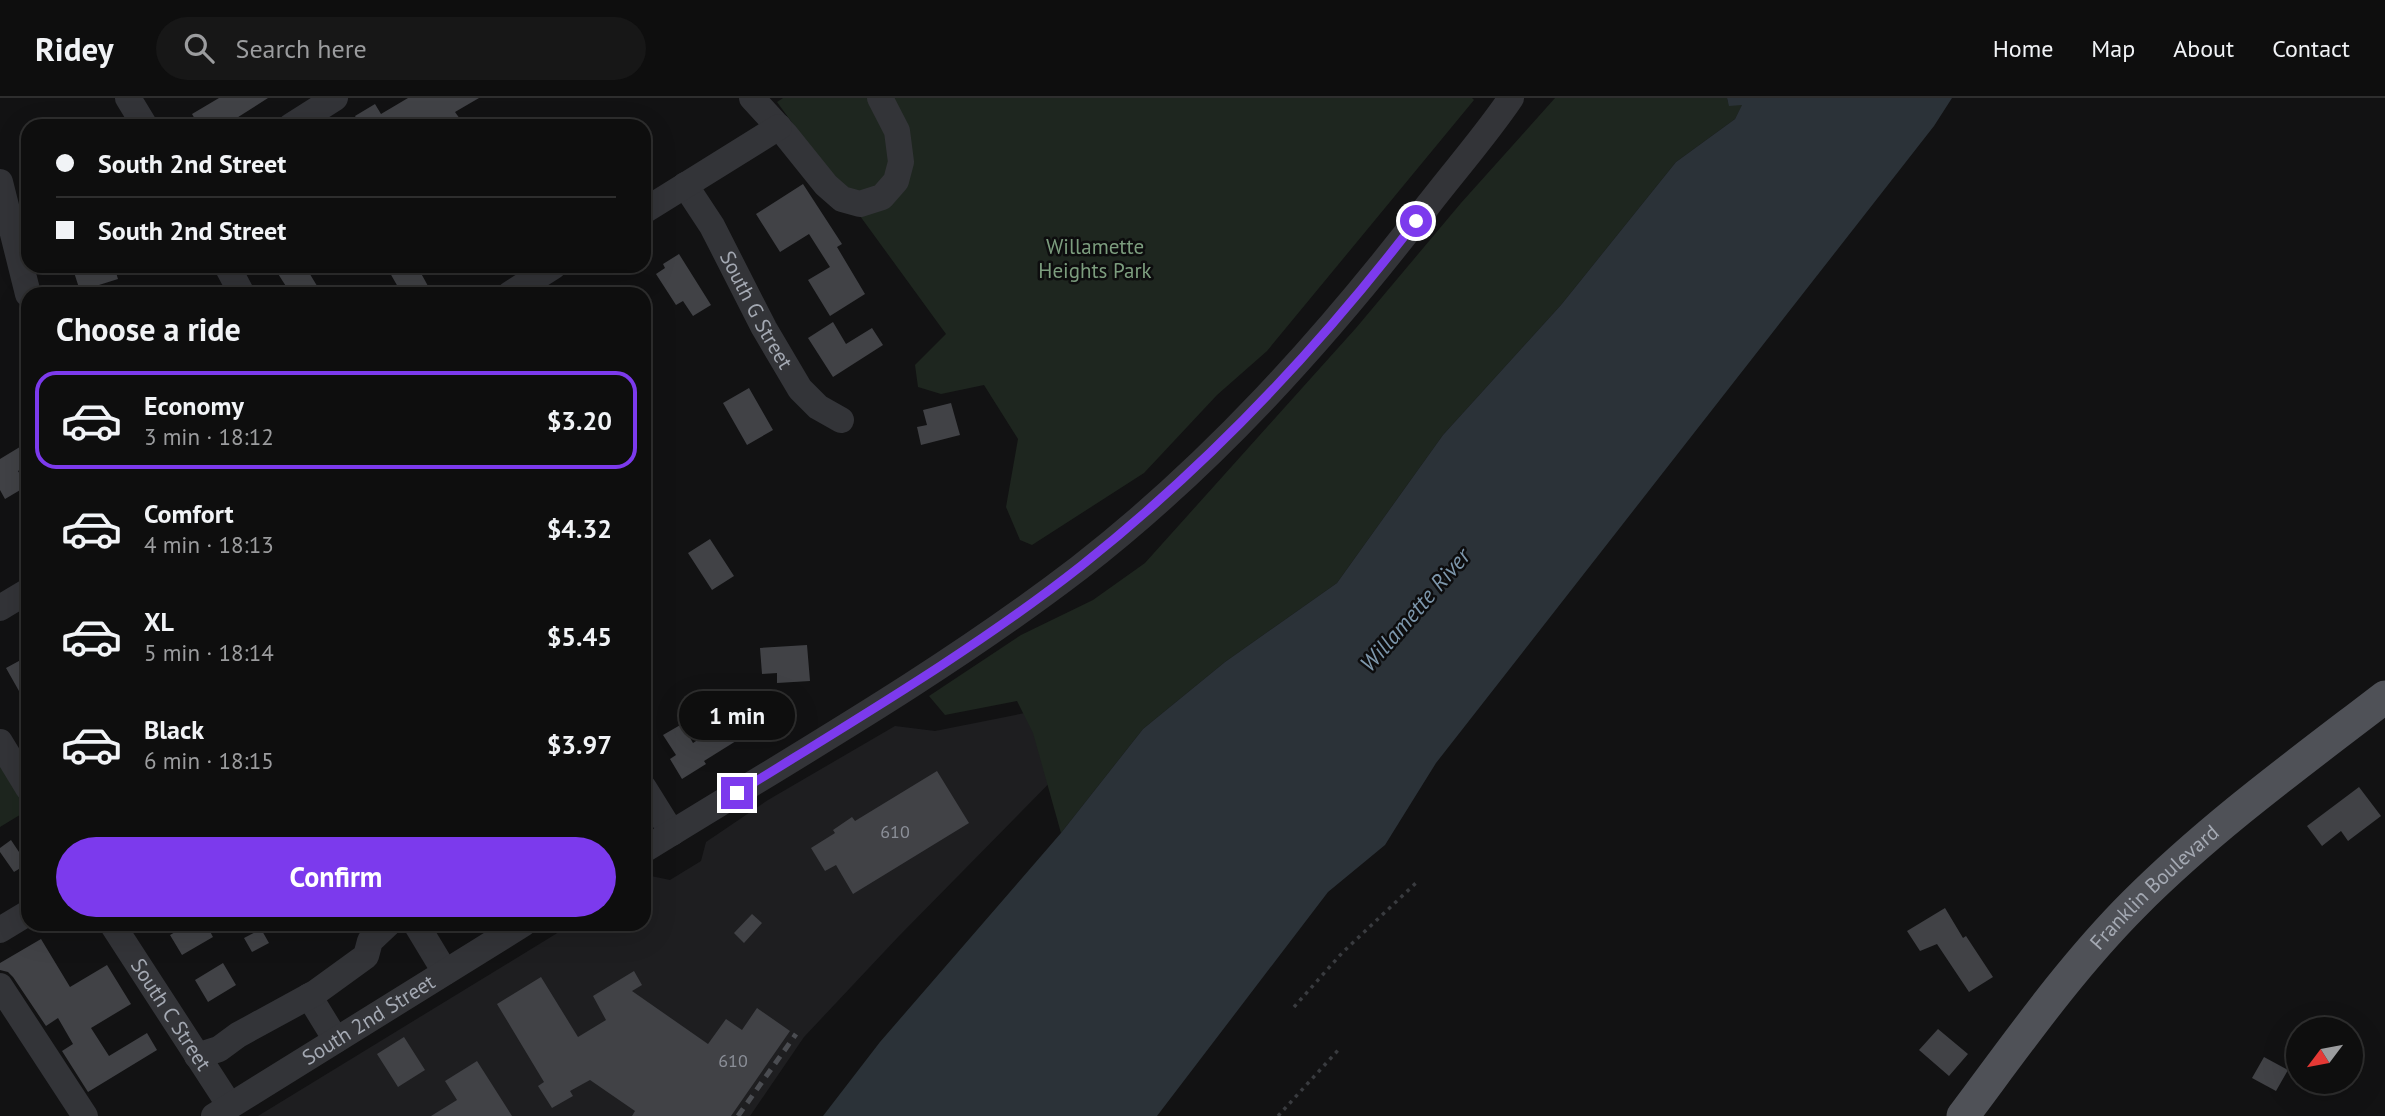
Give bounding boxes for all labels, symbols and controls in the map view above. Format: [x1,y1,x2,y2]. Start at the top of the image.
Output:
search box [156,17,646,80]
text: Ridey [35,27,114,70]
icon: search [180,29,218,67]
text: Search here [236,32,367,65]
text: Home [1993,33,2053,64]
text: Map [2091,33,2135,64]
text: About [2173,33,2234,64]
text: Contact [2272,33,2350,64]
text: South 2nd Street [98,147,286,180]
route start [1400,205,1432,237]
text: South 2nd Street [98,214,286,247]
park label: Willamette Heights Park [1038,233,1152,284]
street label: South G Street [714,246,799,374]
text: Choose a ride [56,308,241,350]
icon: car [60,389,123,452]
text: Economy [144,389,244,422]
text: $3.20 [547,404,612,437]
text: 3 min · 18:12 [144,422,274,451]
icon: car [60,497,123,560]
text: Comfort [144,497,234,530]
text: $4.32 [547,512,612,545]
text: 4 min · 18:13 [144,530,274,559]
water label: Willamette River [1353,541,1477,677]
icon: car [60,605,123,668]
text: XL [144,605,174,638]
text: $5.45 [547,620,612,653]
text: 5 min · 18:14 [144,638,274,667]
callout: 1 min [679,692,795,740]
text: 1 min [709,701,765,730]
icon: car [60,713,123,776]
text: Black [144,713,204,746]
text: $3.97 [547,728,612,761]
text: 6 min · 18:15 [144,746,274,775]
route end [721,777,753,809]
street label: Franklin Boulevard [2084,819,2224,955]
house number: 610 [880,820,910,843]
button: Confirm [56,837,616,917]
street label: South C Street [125,953,217,1076]
street label: South 2nd Street [297,968,440,1071]
north arrow [2286,1017,2362,1094]
map controls [2286,1017,2363,1094]
house number: 610 [718,1049,748,1072]

